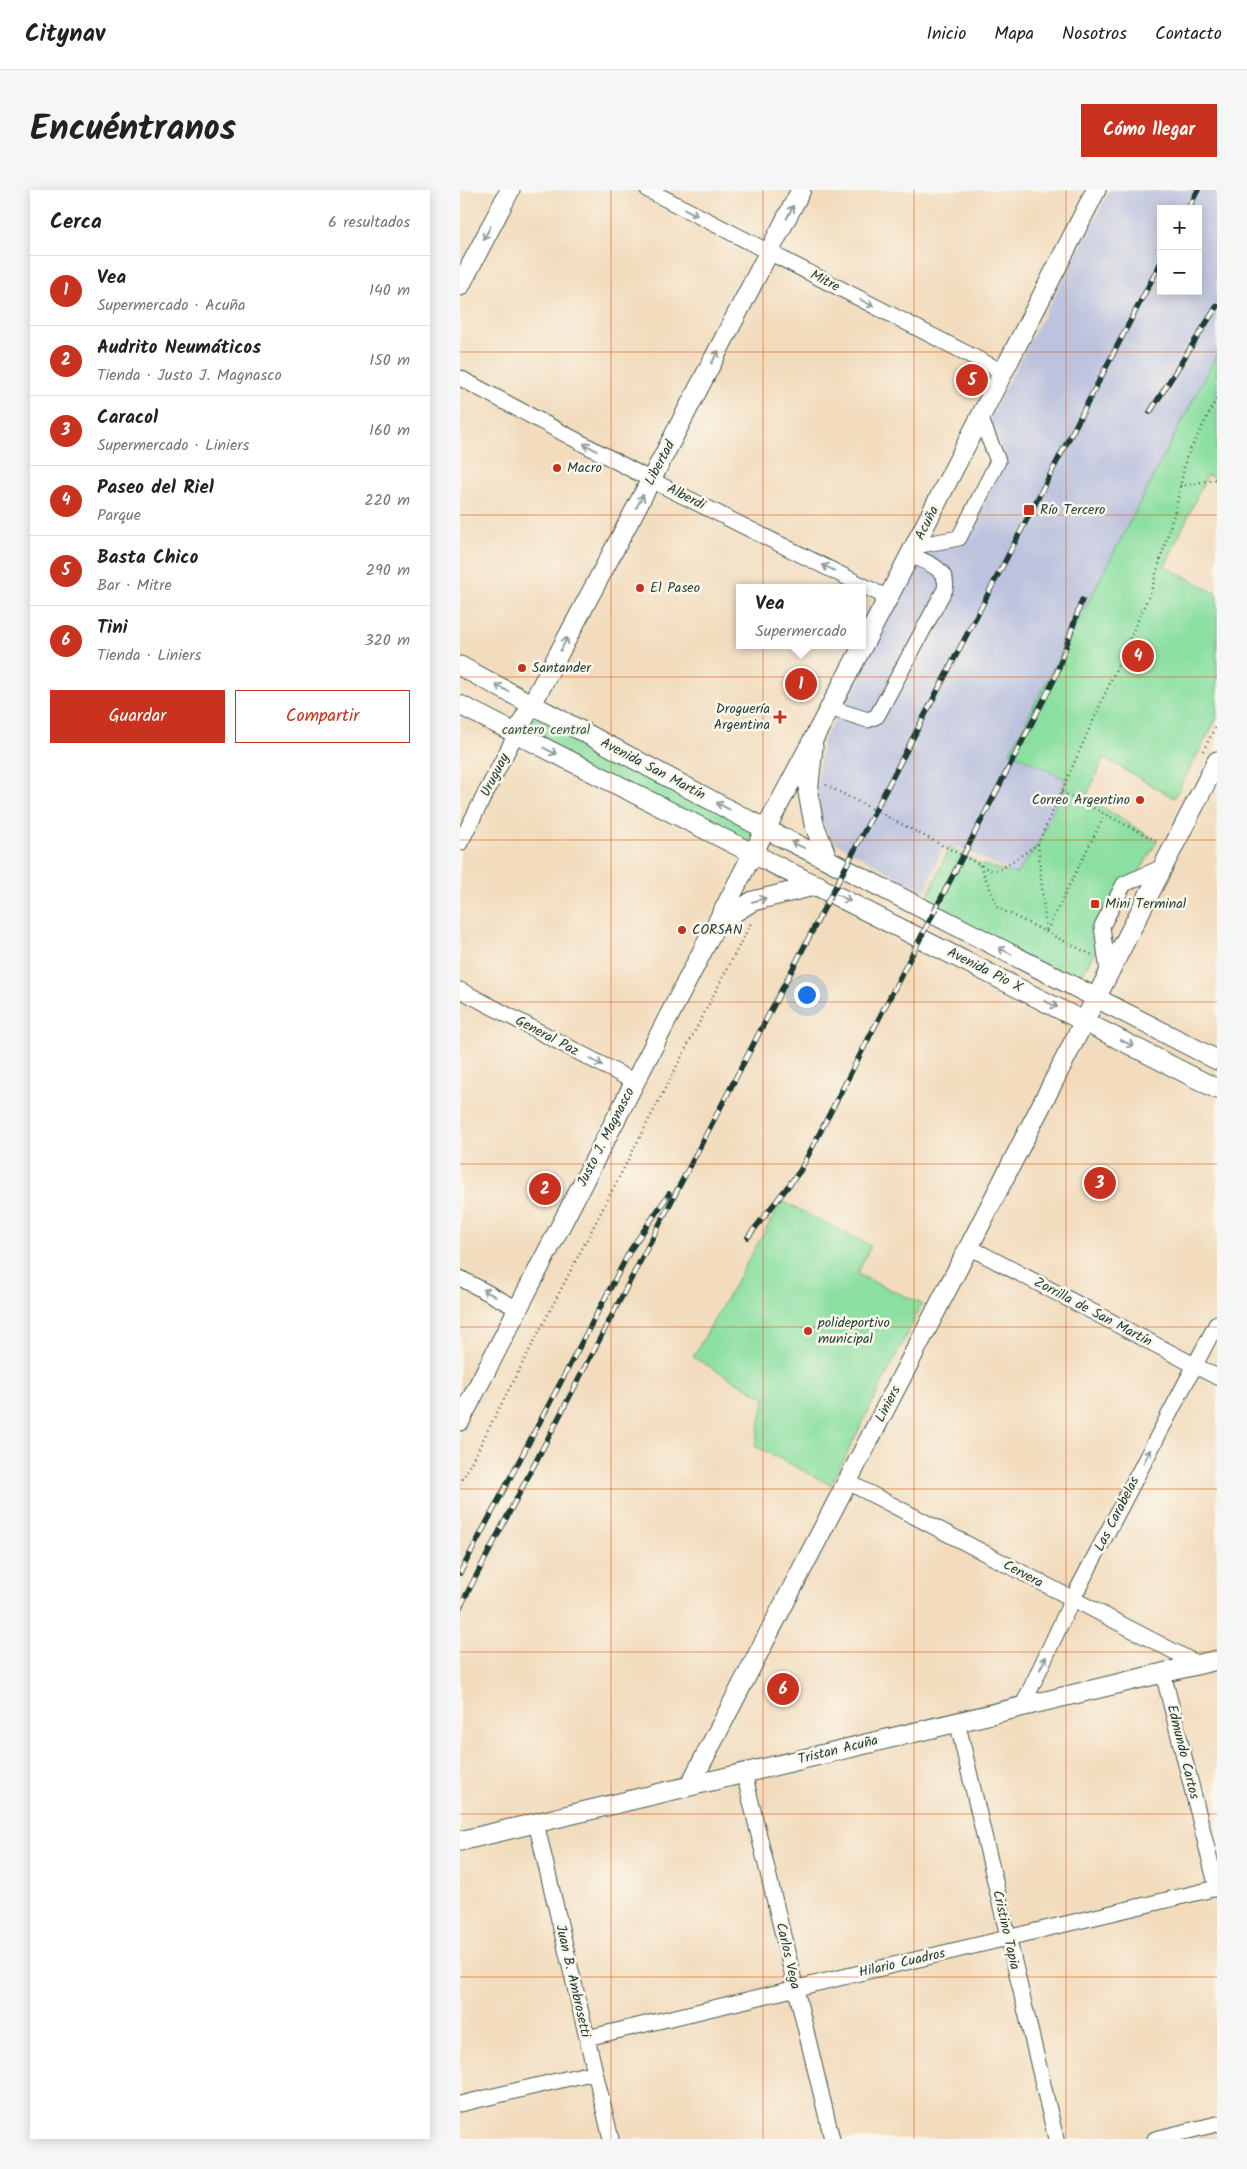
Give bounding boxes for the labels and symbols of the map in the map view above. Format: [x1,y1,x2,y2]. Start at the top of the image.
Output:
one-way arrow [786,205,795,220]
one-way arrow [683,208,698,217]
one-way arrow [482,225,491,240]
street label: Mitre [806,264,844,298]
one-way arrow [859,298,874,308]
one-way arrow [710,349,720,364]
pin: 5 [956,361,988,399]
street label: Libertad [639,436,682,489]
one-way arrow [583,442,598,452]
place label: Macro [567,457,602,479]
marker: Macro [551,462,563,474]
street label: Alberdi [663,478,710,516]
one-way arrow [635,493,645,508]
place label: Río Tercero [1040,499,1105,521]
street label: Acuña [909,502,945,544]
marker: Río Tercero [1022,503,1036,517]
one-way arrow [822,563,837,573]
place label: El Paseo [650,577,700,599]
marker: El Paseo [634,582,646,594]
one-way arrow [559,637,569,652]
pin: 4 [1122,637,1154,675]
place label: Santander [532,657,592,679]
marker: Santander [516,662,528,674]
pin: 1 [785,665,817,703]
one-way arrow [495,683,510,692]
place label: Droguería Argentina [714,698,770,736]
marker: Droguería Argentina [774,711,786,723]
park label: cantero central [502,719,591,741]
street label: Avenida San Martín [597,732,709,806]
one-way arrow [543,746,558,756]
street label: Uruguay [475,749,515,801]
place label: Correo Argentino [1032,789,1130,811]
marker: Correo Argentino [1134,794,1146,806]
one-way arrow [715,801,730,811]
one-way arrow [791,840,806,849]
one-way arrow [836,893,851,903]
place label: Mini Terminal [1105,893,1187,915]
one-way arrow [751,895,767,904]
marker: Mini Terminal [1089,898,1101,910]
place label: CORSAN [692,919,743,941]
marker: CORSAN [676,924,688,936]
street label: Avenida Pio X [943,942,1027,999]
one-way arrow [998,946,1013,955]
your location [794,982,820,1008]
one-way arrow [1043,999,1058,1009]
street label: General Paz [511,1010,583,1062]
one-way arrow [1119,1039,1134,1048]
one-way arrow [588,1058,603,1067]
street label: Justo J. Magnasco [571,1083,641,1191]
pin: 3 [1084,1164,1116,1202]
pin: 2 [529,1170,561,1208]
street label: Zorrilla de San Martín [1030,1272,1156,1352]
one-way arrow [482,1288,497,1297]
place label: polideportivo municipal [817,1312,890,1350]
marker: polideportivo municipal [802,1325,814,1337]
street label: Liniers [869,1382,907,1426]
one-way arrow [1143,1449,1152,1464]
street label: Las Carabelas [1089,1473,1145,1555]
street label: Cervera [999,1554,1047,1594]
one-way arrow [1038,1656,1048,1671]
pin: 6 [767,1670,799,1708]
street label: Edmundo Cartos [1161,1702,1205,1802]
street label: Tristan Acuña [796,1729,880,1771]
street label: Cristino Tapia [986,1888,1026,1972]
street label: Carlos Vega [770,1920,806,1992]
street label: Juan B. Ambrosetti [549,1922,597,2040]
street label: Hilario Cuadros [857,1942,947,1984]

